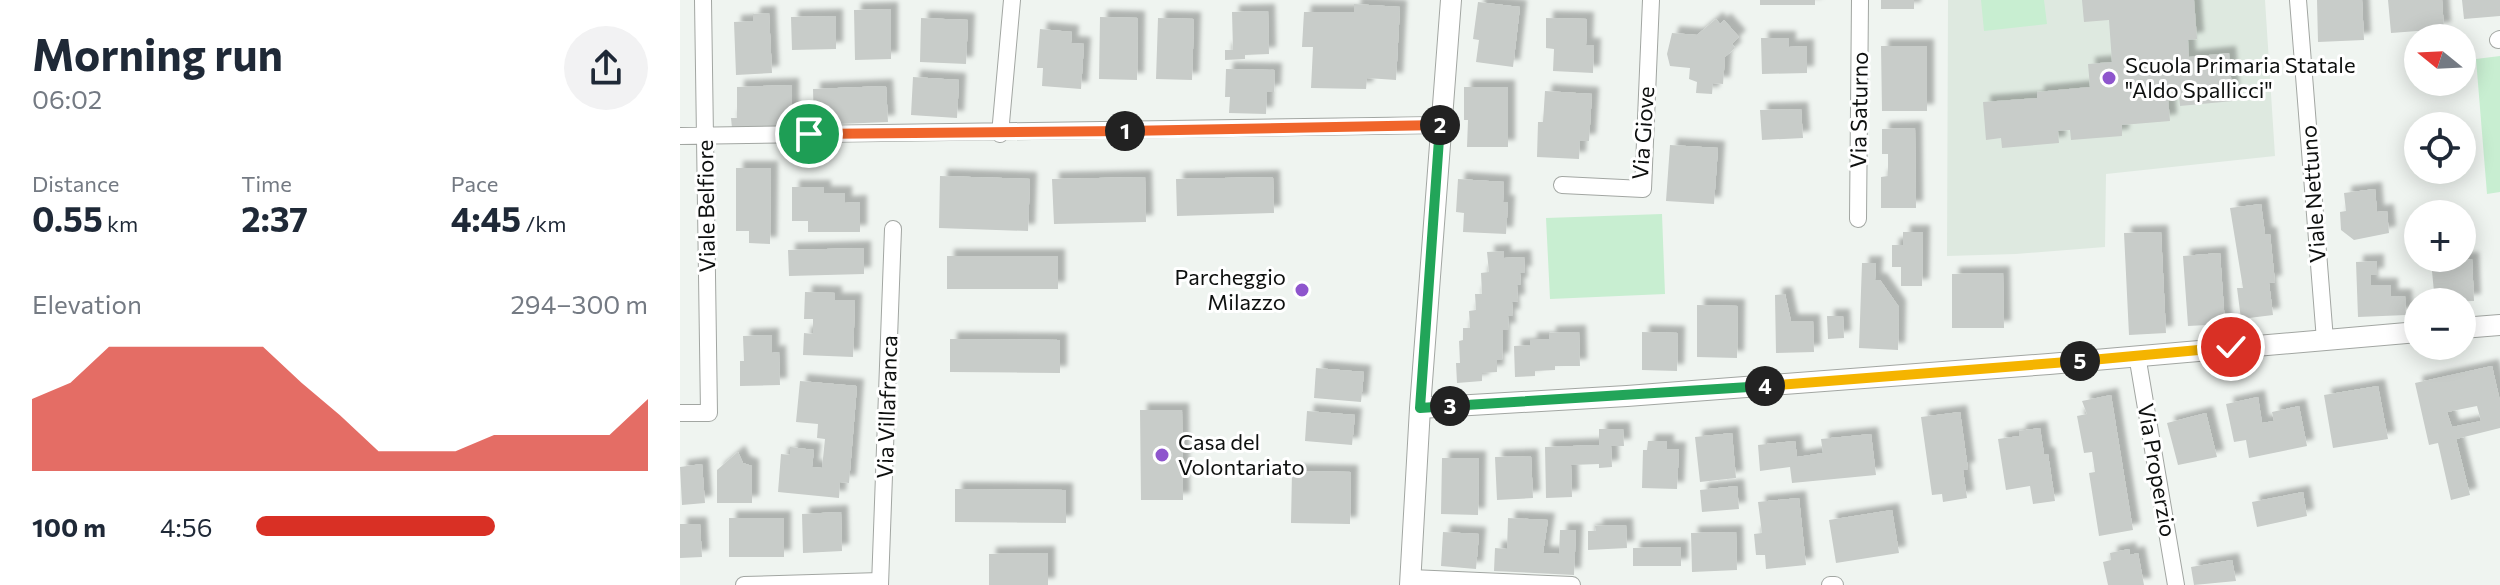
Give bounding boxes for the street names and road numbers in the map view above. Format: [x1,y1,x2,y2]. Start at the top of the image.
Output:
street label: Via Saturno [1844,51,1873,169]
street label: Via Giove [1626,85,1659,181]
street label: Viale Nettuno [2294,124,2331,264]
street label: Viale Belfiore [691,139,720,273]
street label: Via Villafranca [871,335,902,479]
street label: Via Properzio [2132,401,2183,539]

